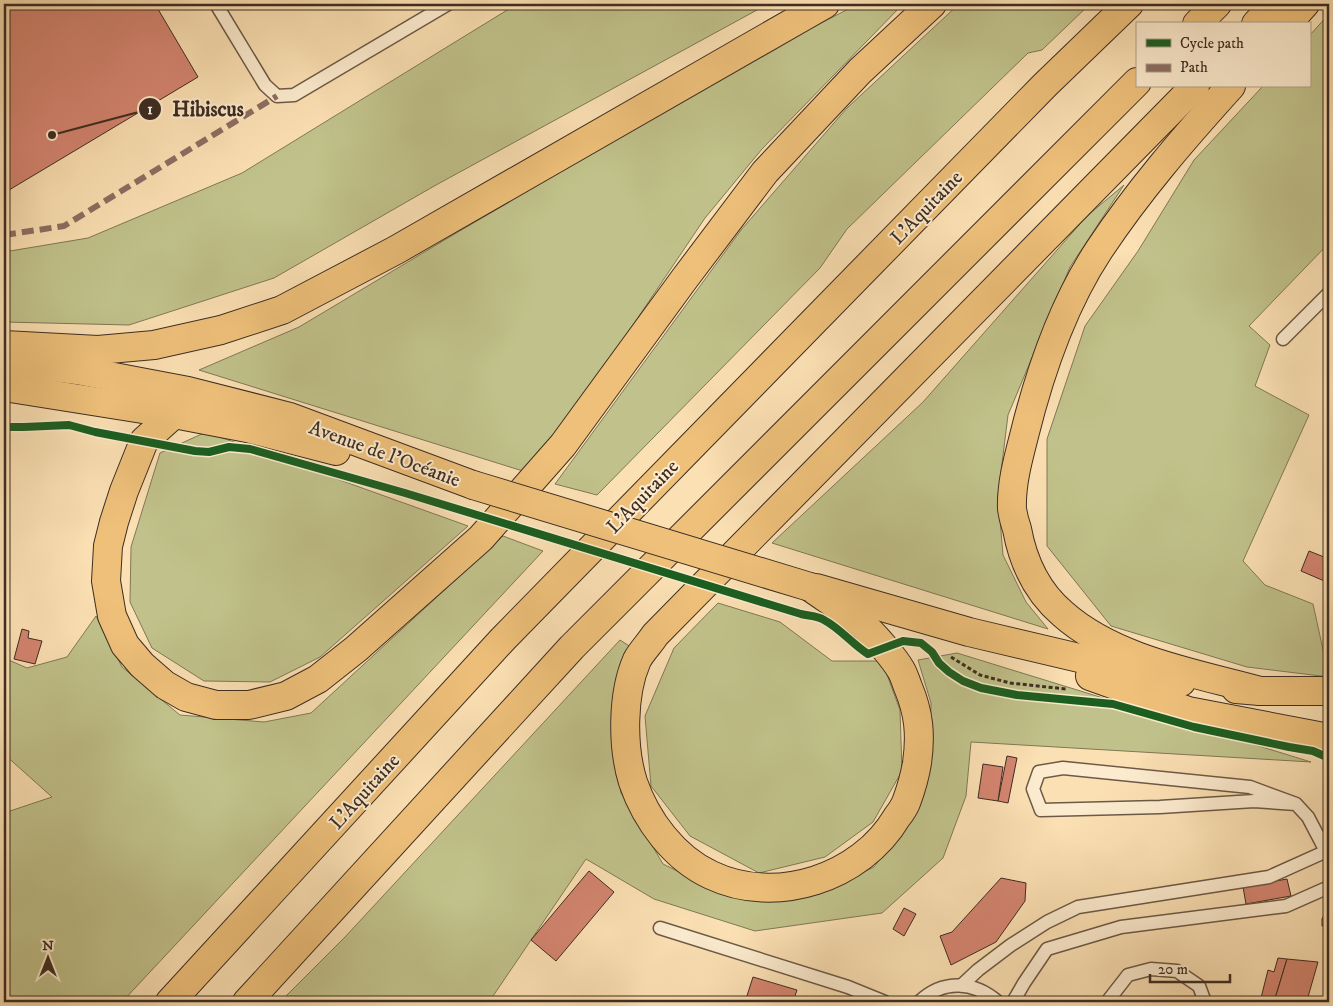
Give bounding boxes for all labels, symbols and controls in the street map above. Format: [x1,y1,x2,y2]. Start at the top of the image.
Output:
legend [1136,22,1310,88]
text: Cycle path [1180,34,1244,53]
text: Path [1180,58,1208,77]
callout: Hibiscus [137,91,254,127]
text: Hibiscus [172,97,244,123]
text: 1 [147,100,153,119]
street label: L'Aquitaine [886,166,969,250]
street label: Avenue de l'Océanie [305,415,464,493]
street label: L'Aquitaine [602,455,685,539]
street label: L'Aquitaine [325,749,406,835]
north arrow [22,934,72,984]
text: N [42,937,54,955]
scale bar [1150,951,1230,983]
text: 20 m [1158,960,1188,979]

